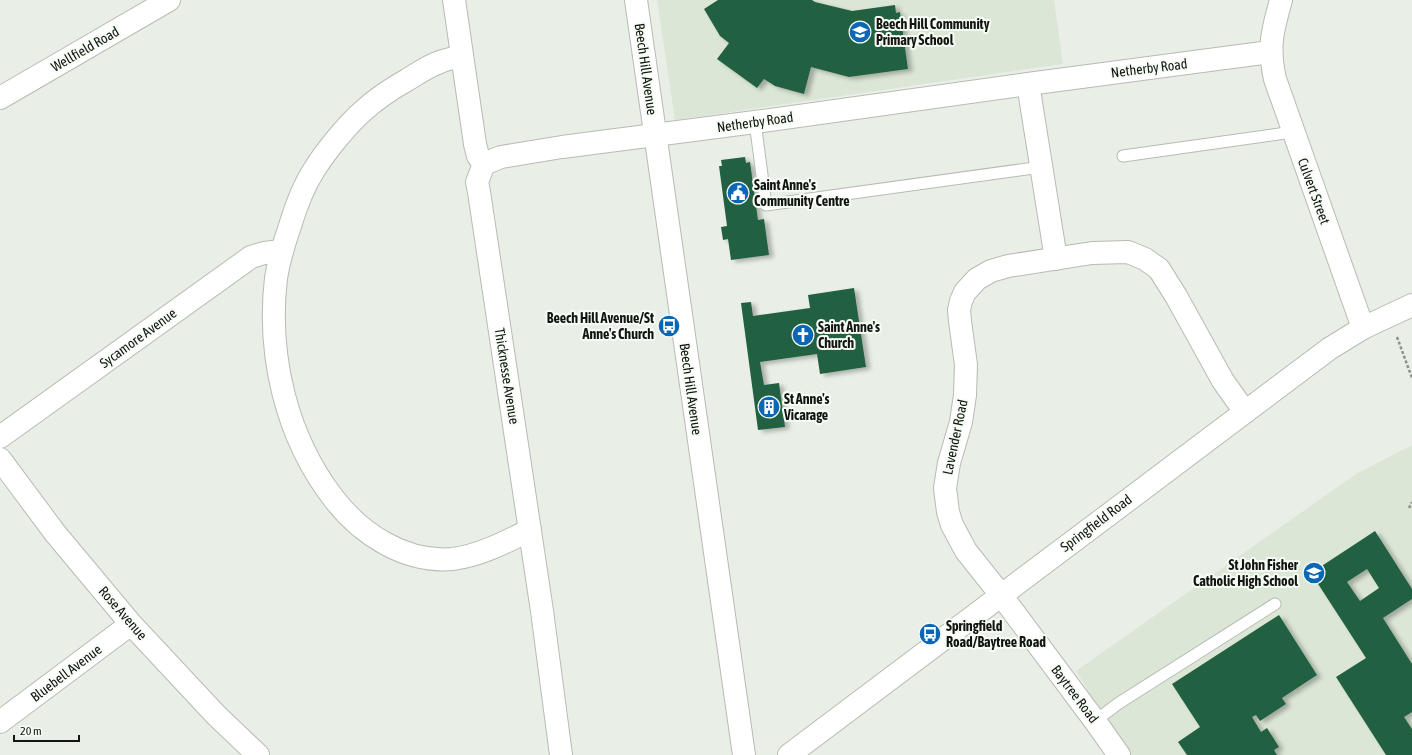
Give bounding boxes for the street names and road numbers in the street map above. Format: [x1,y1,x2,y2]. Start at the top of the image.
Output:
street label: Beech Hill Avenue [632,22,660,116]
street label: Wellfield Road [48,23,122,75]
street label: Netherby Road [1110,55,1188,81]
street label: Netherby Road [716,109,794,135]
street label: Culvert Street [1295,156,1333,226]
street label: Sycamore Avenue [97,305,179,371]
street label: Thicknesse Avenue [491,327,523,425]
street label: Beech Hill Avenue [677,342,705,436]
street label: Lavender Road [939,398,971,476]
street label: Springfield Road [1057,491,1135,555]
street label: Rose Avenue [95,583,151,643]
street label: Bluebell Avenue [27,641,105,705]
street label: Baytree Road [1048,662,1102,726]

